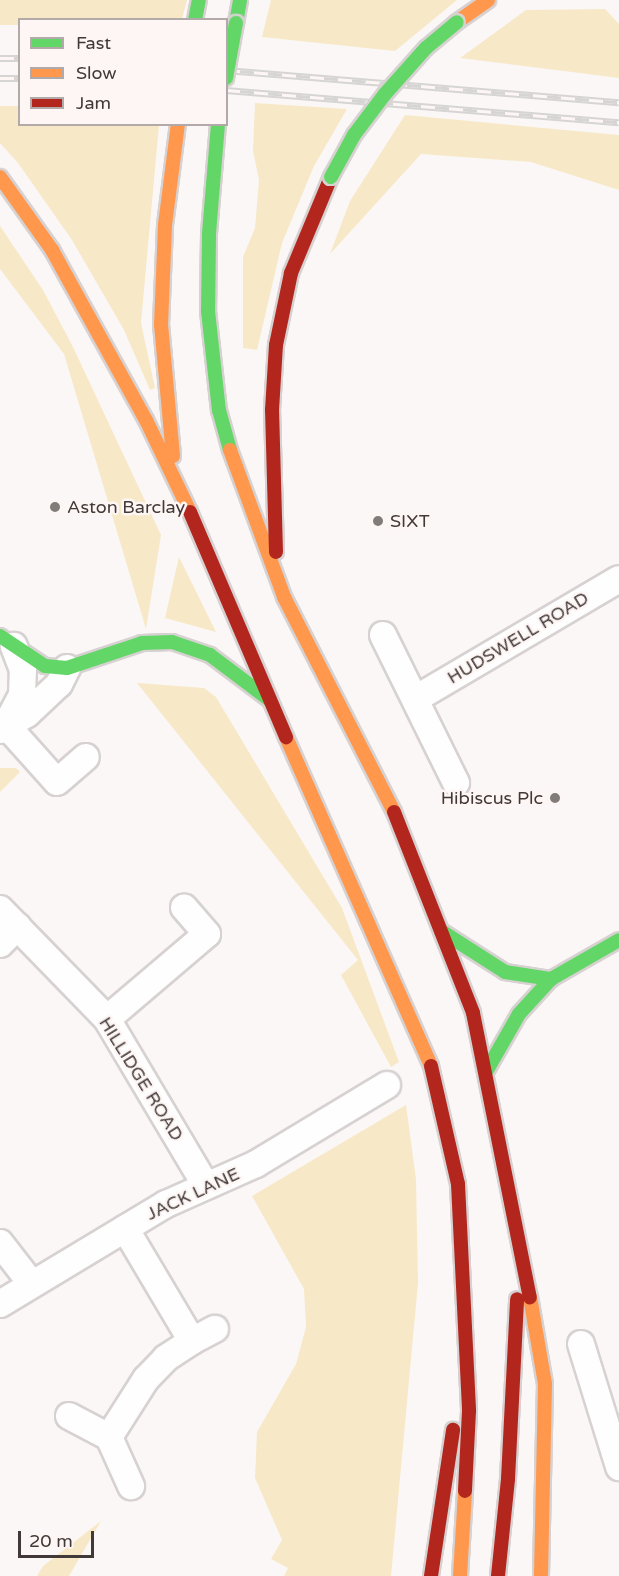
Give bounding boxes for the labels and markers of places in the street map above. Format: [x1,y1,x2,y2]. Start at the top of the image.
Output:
place label: Aston Barclay [67,496,185,518]
marker: Aston Barclay [48,500,62,514]
place label: SIXT [390,510,430,532]
marker: SIXT [371,514,385,528]
place label: Hibiscus Plc [441,787,543,809]
marker: Hibiscus Plc [548,791,562,805]

